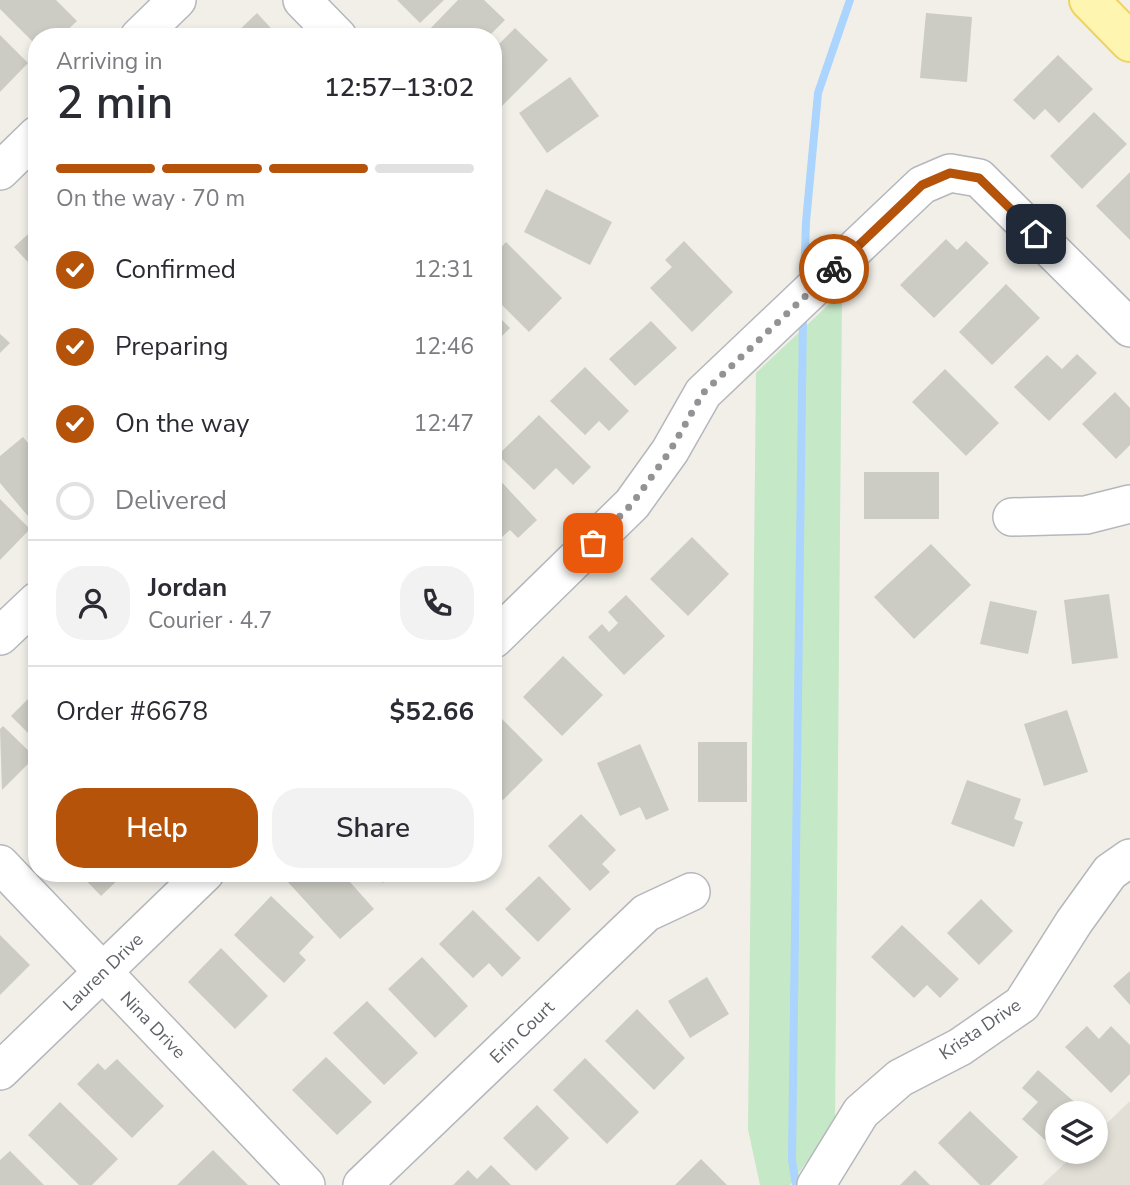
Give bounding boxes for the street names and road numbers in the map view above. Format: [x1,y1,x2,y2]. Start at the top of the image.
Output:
street label: Lauren Drive [58,928,148,1016]
street label: Nina Drive [115,986,191,1064]
street label: Krista Drive [934,993,1026,1065]
street label: Erin Court [485,995,560,1069]

